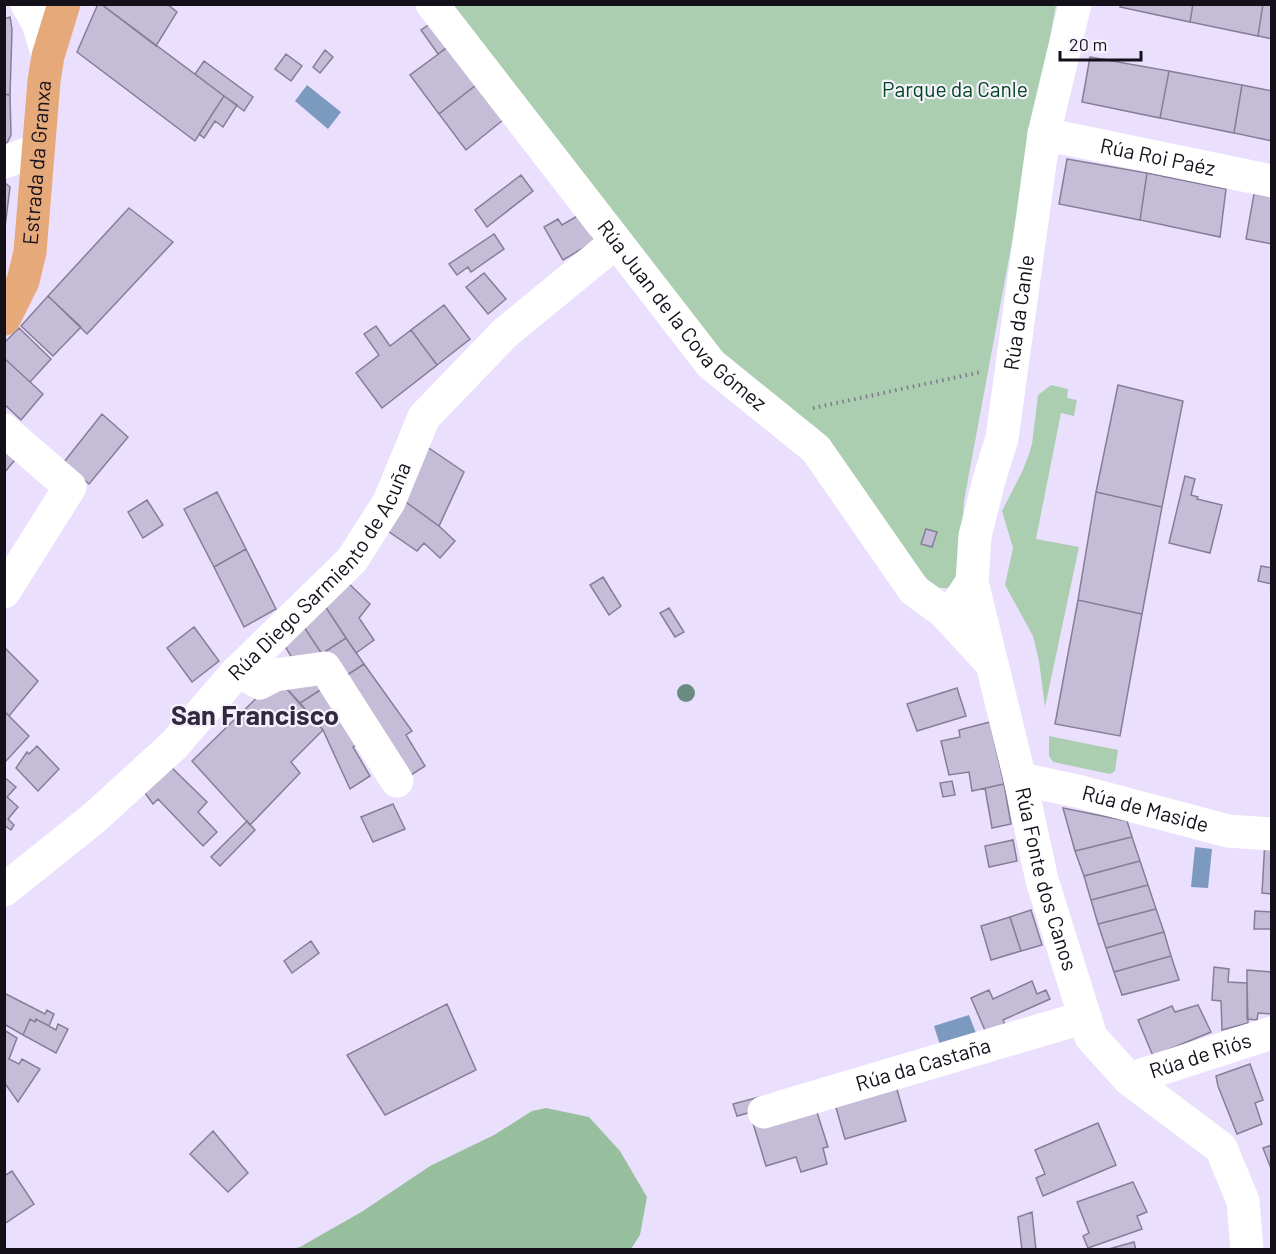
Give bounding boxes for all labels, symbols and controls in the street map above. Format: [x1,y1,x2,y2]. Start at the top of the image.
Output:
scale bar [1060,24,1141,62]
text: 20 m [1069,33,1107,55]
park label: Parque da Canle [882,76,1028,101]
street label: Estrada da Granxa [17,79,55,246]
street label: Rúa Roi Paéz [1098,132,1218,180]
street label: Rúa Juan de la Cova Gómez [593,214,772,415]
street label: Rúa da Canle [998,253,1038,372]
street label: Rúa Diego Sarmiento de Acuña [222,458,415,685]
district label: San Francisco [171,698,339,730]
street label: Rúa de Maside [1080,779,1212,836]
street label: Rúa Fonte dos Canos [1011,785,1083,973]
street label: Rúa de Riós [1146,1027,1254,1083]
street label: Rúa da Castaña [852,1032,993,1095]

